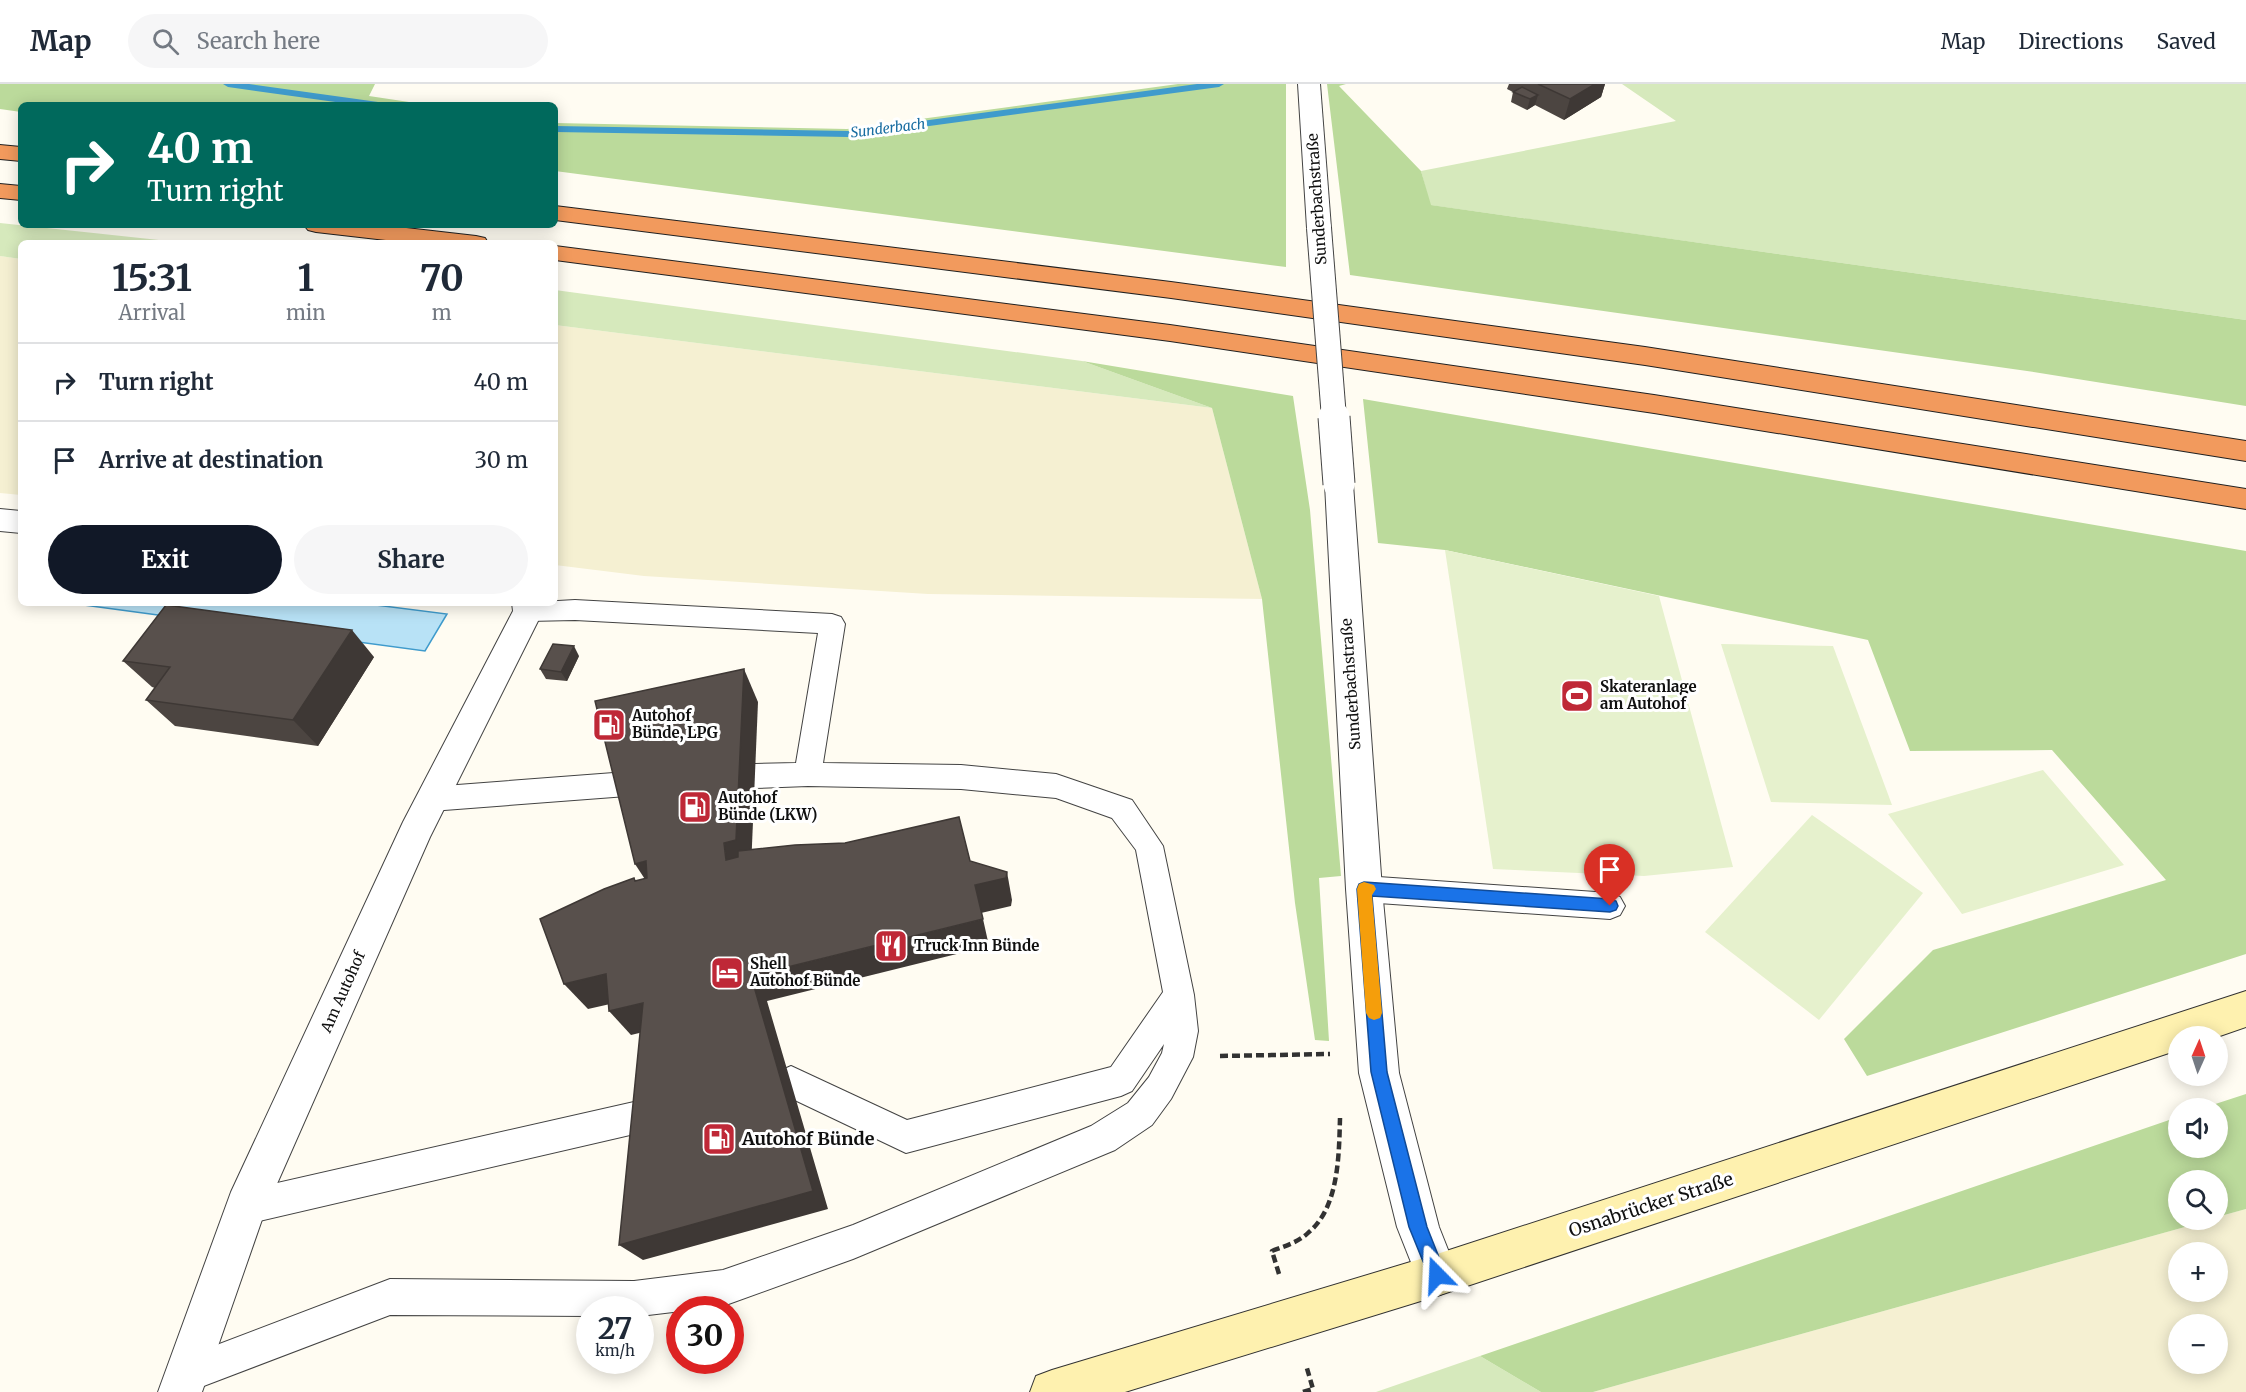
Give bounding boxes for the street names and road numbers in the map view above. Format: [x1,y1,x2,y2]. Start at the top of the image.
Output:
street label: Sunderbachstraße [1302,132,1331,265]
street label: Sunderbachstraße [1336,617,1365,750]
street label: Am Autohof [316,947,369,1036]
street label: Osnabrücker Straße [1566,1167,1736,1242]

